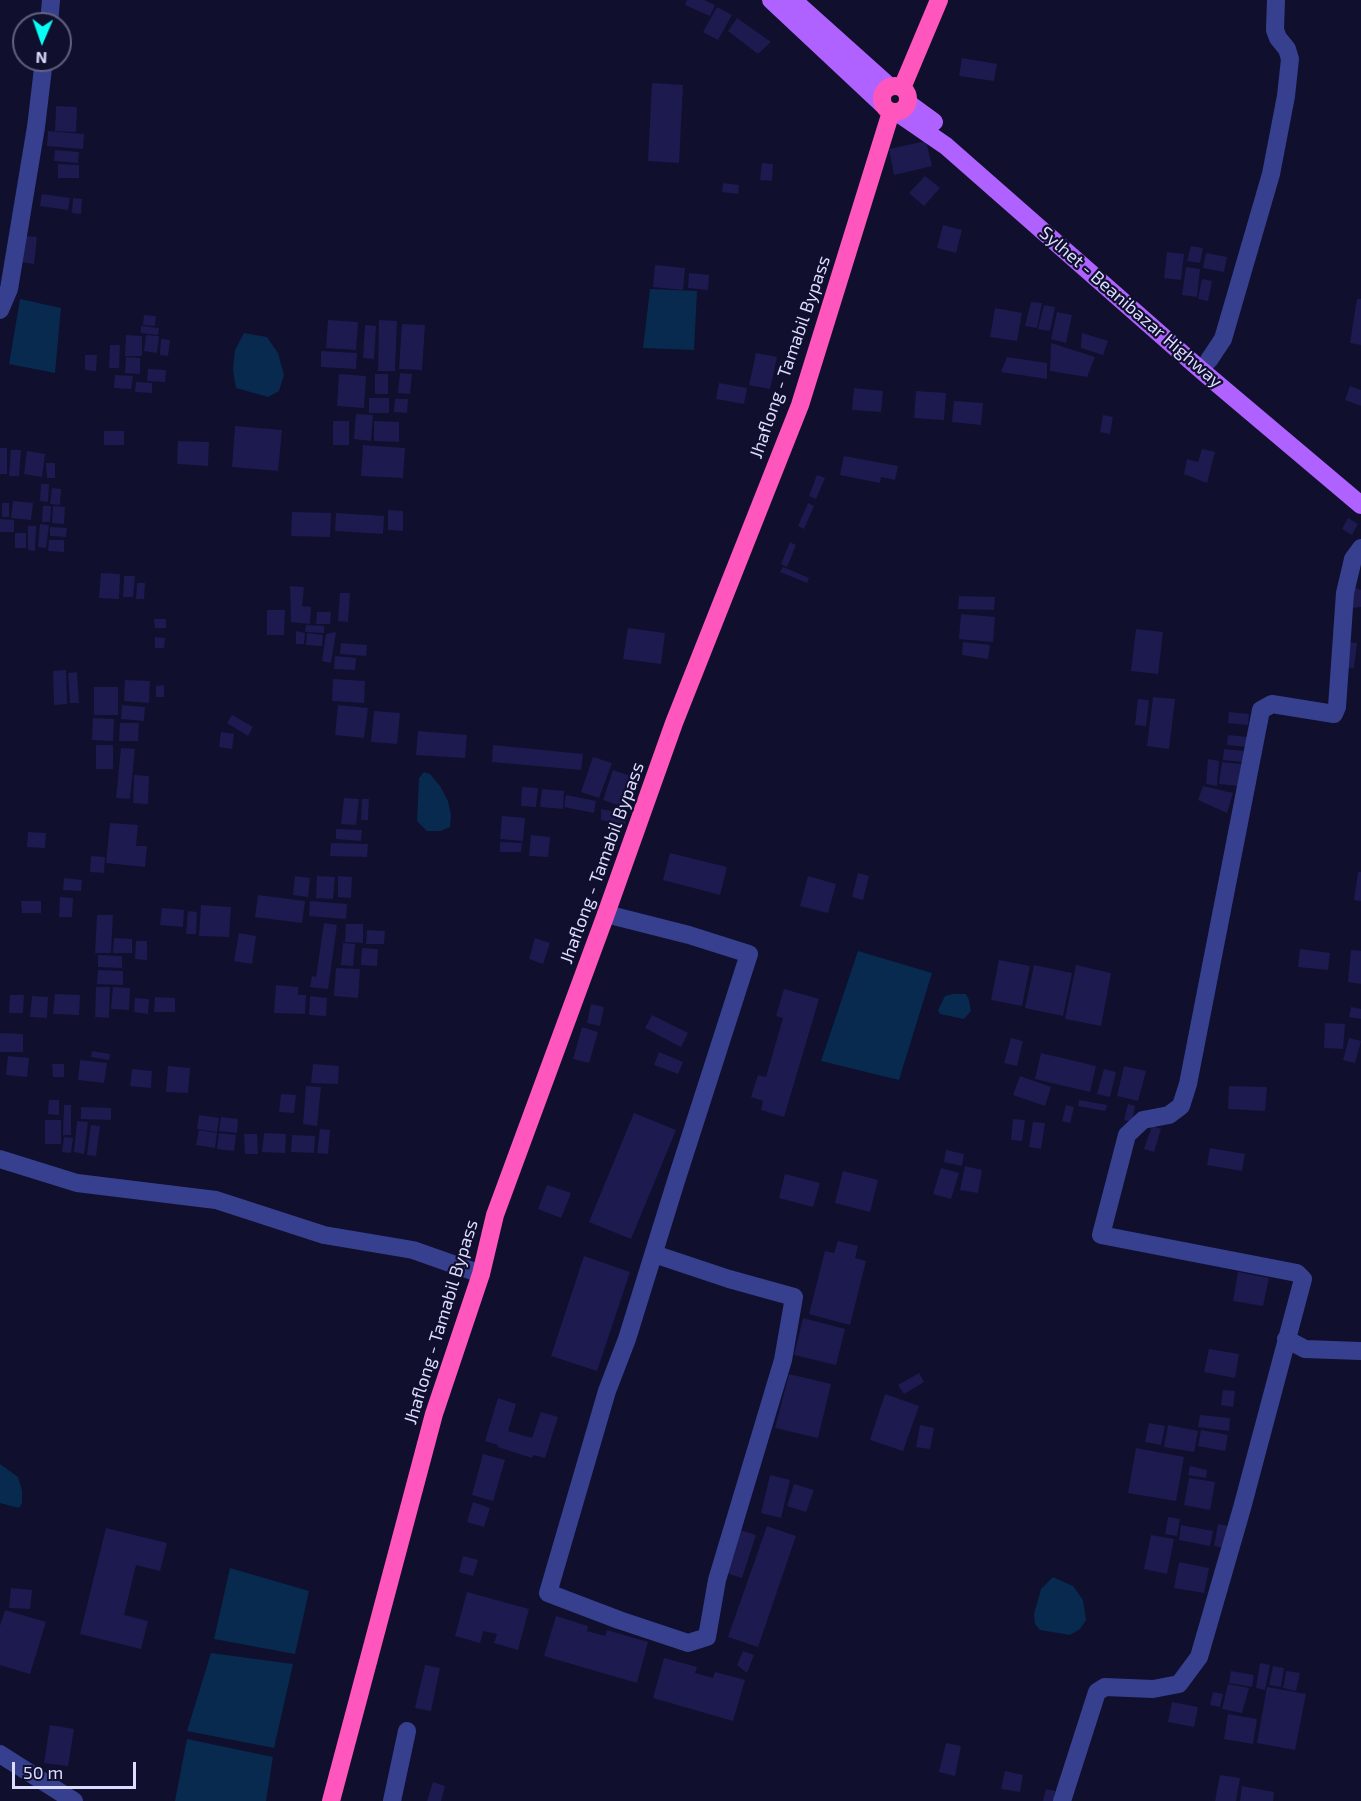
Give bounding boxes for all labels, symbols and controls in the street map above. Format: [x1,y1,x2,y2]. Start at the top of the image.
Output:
north arrow [12,12,72,72]
text: N [35,49,48,68]
street label: Sylhet - Beanibazar Highway [1035,222,1227,392]
street label: Jhaflong - Tamabil Bypass [745,253,835,461]
street label: Jhaflong - Tamabil Bypass [555,759,649,967]
street label: Jhaflong - Tamabil Bypass [400,1217,482,1427]
scale bar [15,1750,140,1788]
text: 50 m [23,1761,63,1783]

